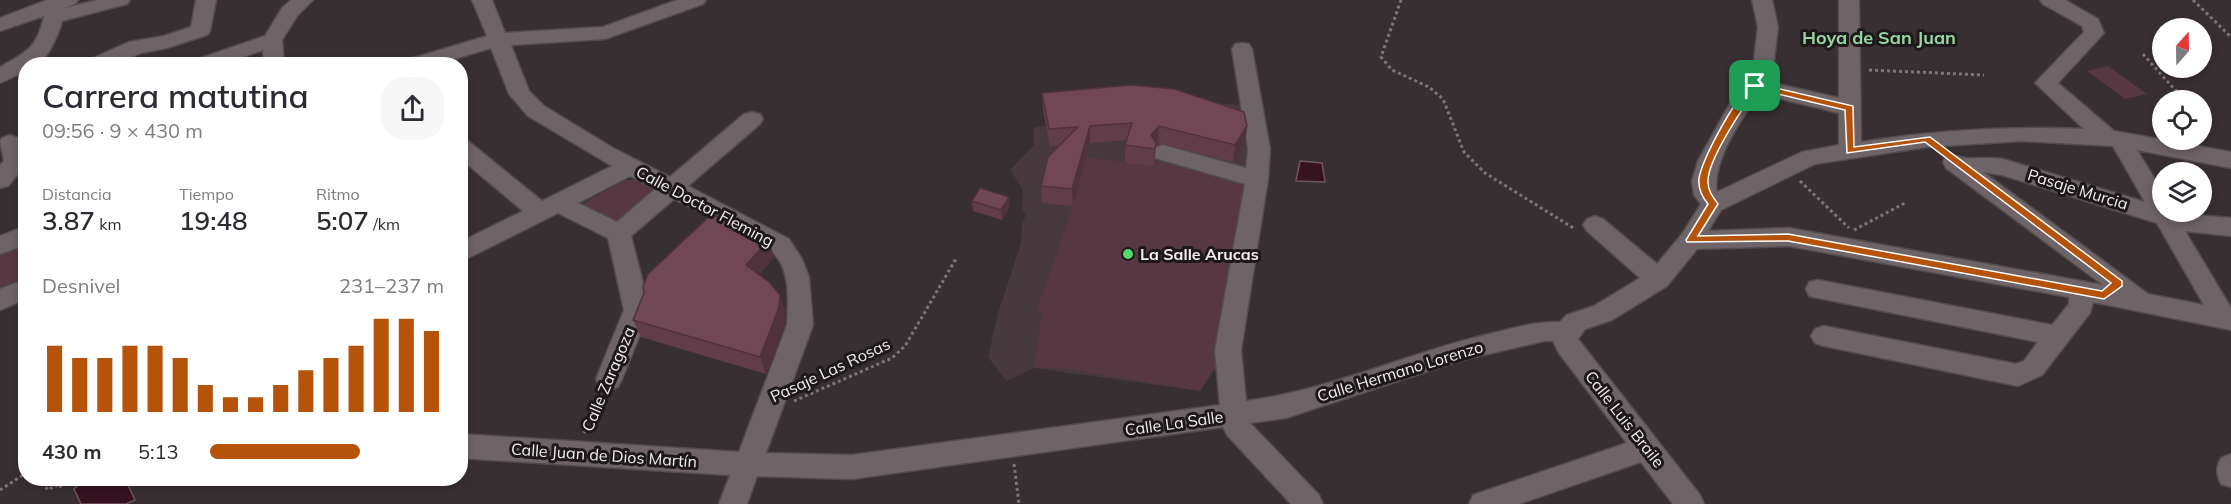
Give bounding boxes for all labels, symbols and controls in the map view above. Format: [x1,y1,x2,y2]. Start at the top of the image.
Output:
north arrow [2152,18,2212,78]
map controls [2152,18,2212,222]
district label: Hoya de San Juan [1802,26,1956,49]
pin [1729,60,1780,111]
icon: arrive [1738,69,1771,102]
text: Carrera matutina [42,75,309,116]
button: share [381,77,444,140]
button: locate [2152,90,2212,150]
text: 09:56 · 9 × 430 m [42,118,203,143]
street label: Calle Doctor Fleming [633,161,777,251]
button: layers [2152,162,2212,222]
street label: Pasaje Murcia [2025,164,2131,214]
text: Distancia [42,184,112,204]
text: Tiempo [179,184,234,204]
text: Ritmo [316,184,360,204]
text: 3.87 [42,204,95,237]
text: 19:48 [179,204,248,237]
text: 5:07 [316,204,369,237]
text: km [95,214,121,234]
text: /km [369,214,400,234]
place label: La Salle Arucas [1140,244,1259,264]
marker: La Salle Arucas [1121,247,1135,261]
text: Desnivel [42,273,120,298]
text: 231–237 m [339,273,444,298]
street label: Calle Zaragoza [577,324,639,434]
street label: Pasaje Las Rosas [767,333,893,406]
street label: Calle Hermano Lorenzo [1314,336,1486,406]
street label: Calle Luis Braile [1581,367,1669,471]
street label: Calle La Salle [1124,406,1224,440]
text: 430 m [42,439,101,464]
text: 5:13 [138,439,179,464]
street label: Calle Juan de Dios Martín [510,439,698,471]

